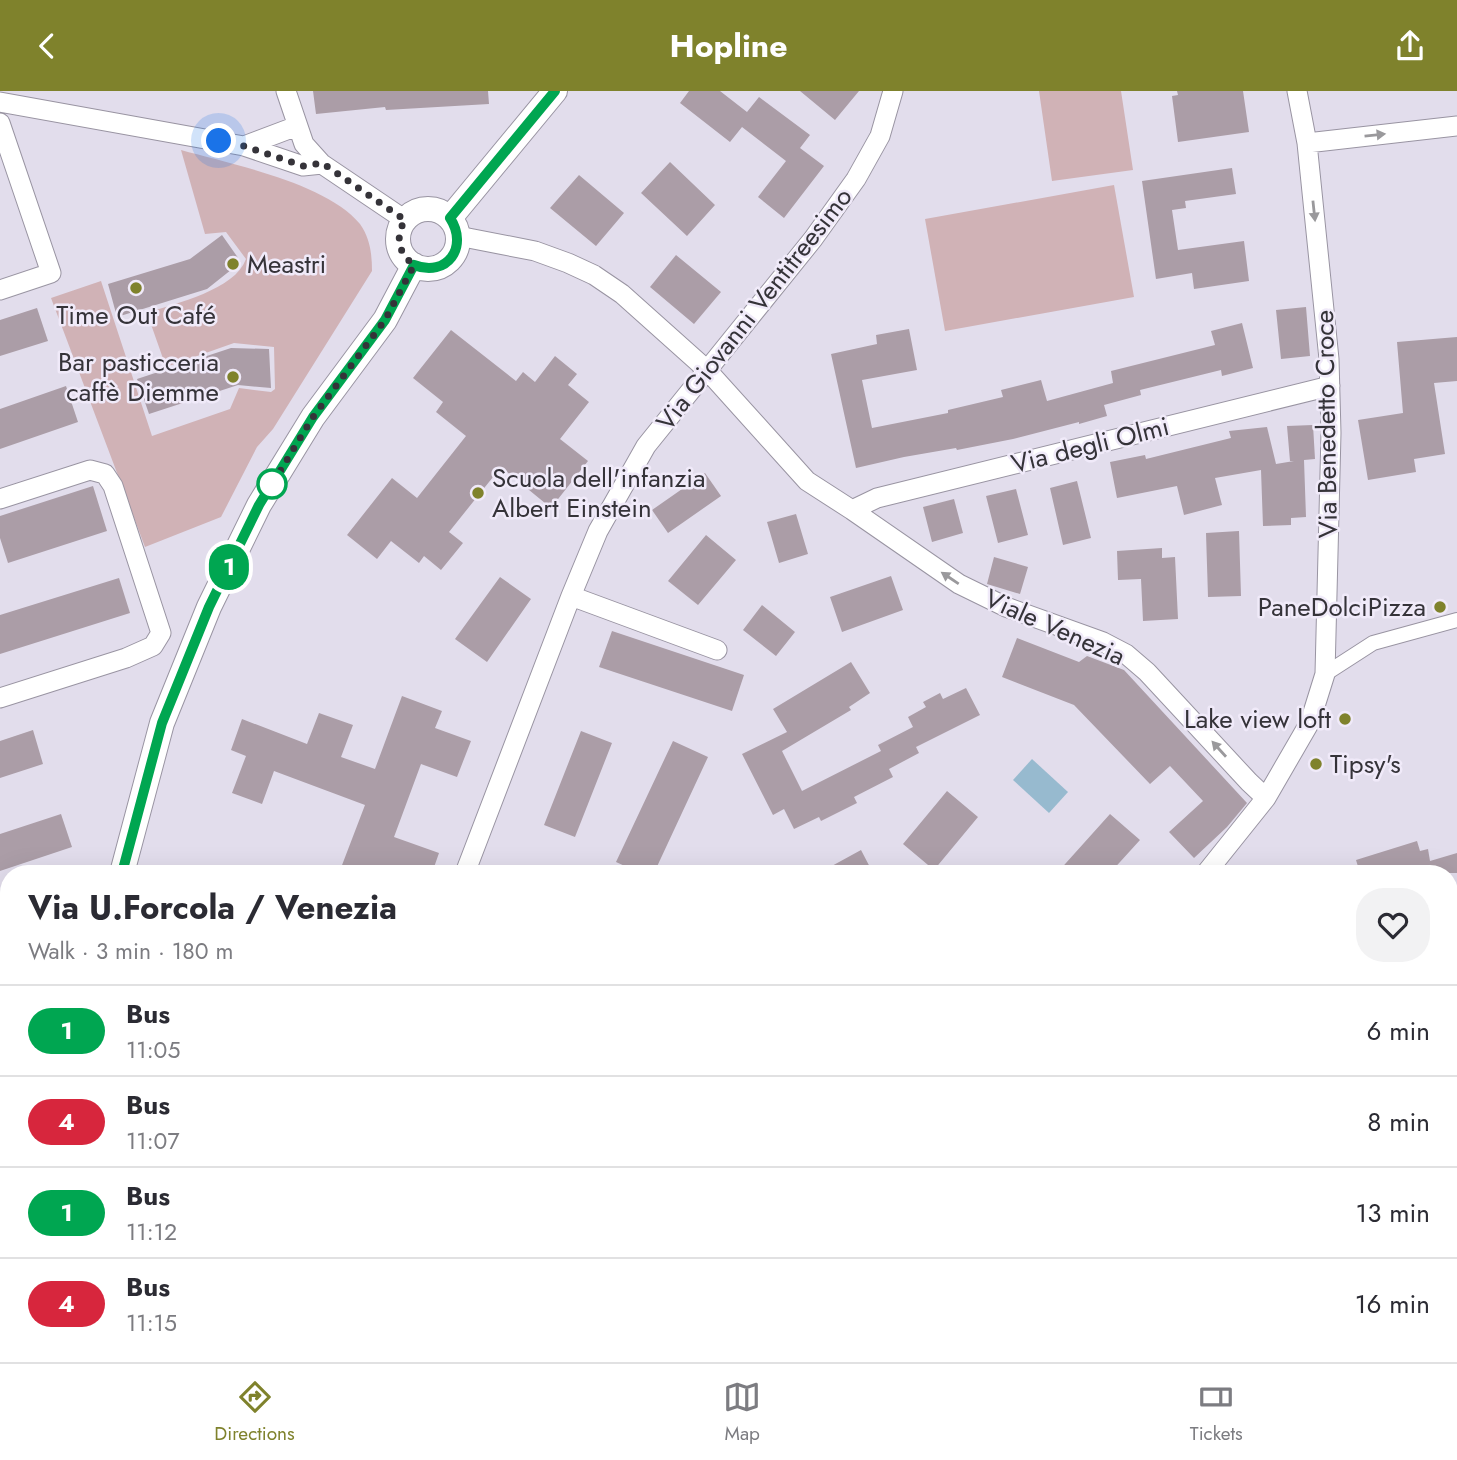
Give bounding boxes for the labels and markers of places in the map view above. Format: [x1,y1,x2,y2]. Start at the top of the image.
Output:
place label: Meastri [247,245,326,283]
marker: Meastri [225,256,241,272]
marker: Time Out Café [128,280,144,296]
place label: Time Out Café [56,296,216,334]
place label: Bar pasticceria caffè Diemme [58,343,219,411]
marker: Bar pasticceria caffè Diemme [225,369,241,385]
place label: Scuola dell'infanzia Albert Einstein [492,459,706,527]
unlabelled marker [257,469,287,499]
marker: Scuola dell'infanzia Albert Einstein [470,485,486,501]
place label: PaneDolciPizza [1258,588,1426,626]
marker: PaneDolciPizza [1432,599,1448,615]
place label: Lake view loft [1184,700,1332,738]
marker: Lake view loft [1337,711,1353,727]
place label: Tipsy's [1330,745,1401,783]
marker: Tipsy's [1308,756,1324,772]

